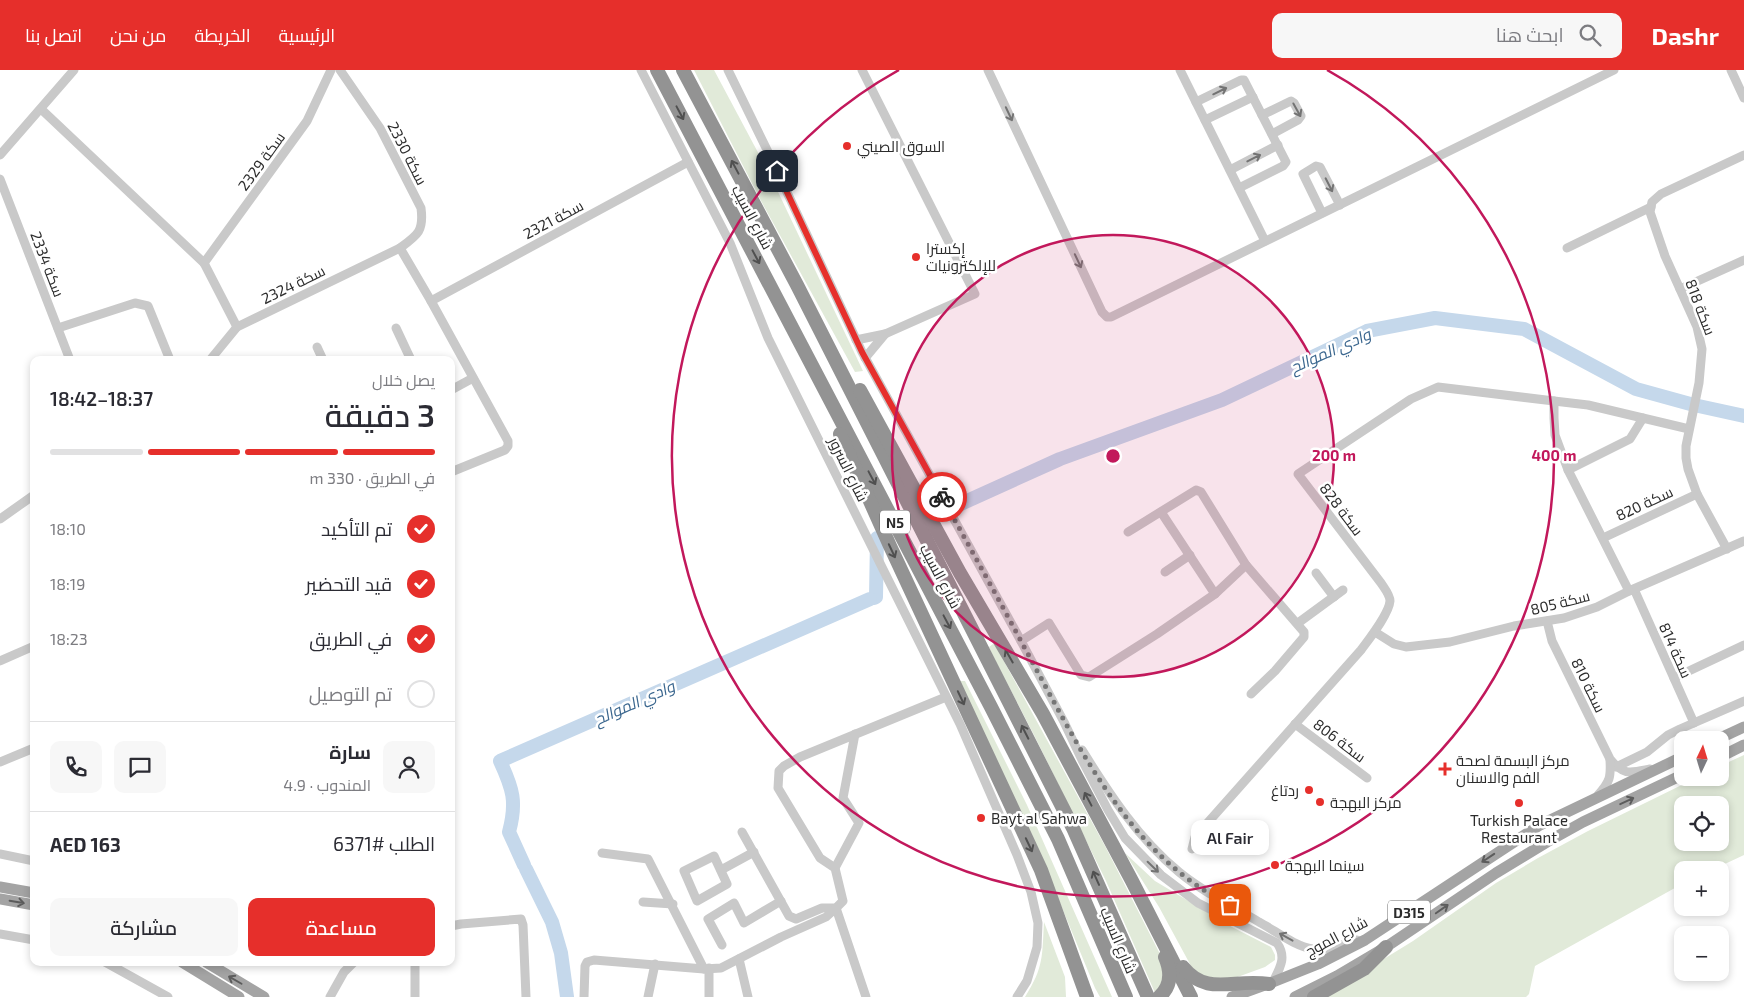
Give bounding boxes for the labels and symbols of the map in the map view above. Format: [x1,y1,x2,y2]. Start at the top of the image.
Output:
one-way arrow [1212,85,1227,95]
one-way arrow [1292,102,1302,117]
one-way arrow [676,105,685,120]
one-way arrow [1005,106,1014,121]
street label: سكة 2330 [384,118,432,188]
street label: سكة 2329 [234,128,288,194]
place label: السوق الصيني [857,137,945,159]
marker: السوق الصيني [841,140,853,152]
pin [756,150,798,192]
one-way arrow [1246,153,1261,162]
one-way arrow [730,160,739,175]
one-way arrow [1324,177,1334,192]
street label: شارع السيب [726,182,777,254]
street label: سكة 2321 [520,196,586,242]
street label: سكة 2334 [27,229,69,299]
place label: إكسترا للإلكترونيات [926,239,996,275]
one-way arrow [752,249,761,264]
marker: إكسترا للإلكترونيات [910,251,922,263]
one-way arrow [1074,253,1083,268]
street label: سكة 2324 [258,261,328,307]
street label: سكة 818 [1682,276,1720,338]
water label: وادي الموالح [1286,323,1376,380]
street label: شارع السرور [822,433,872,506]
text: 200 m [1312,446,1356,464]
text: 400 m [1532,446,1576,464]
centre of rings [1104,447,1122,465]
one-way arrow [867,471,877,486]
courier [917,472,967,522]
street label: سكة 828 [1316,479,1368,539]
street label: سكة 820 [1613,482,1675,524]
road number: N5 [880,511,910,534]
street label: شارع السيب [914,541,965,613]
one-way arrow [887,543,897,558]
street label: سكة 805 [1528,586,1592,618]
one-way arrow [942,615,952,630]
street label: سكة 814 [1656,620,1696,680]
one-way arrow [1004,650,1014,664]
street label: سكة 810 [1568,655,1610,715]
water label: وادي الموالح [590,675,680,732]
one-way arrow [956,690,966,705]
street label: سكة 806 [1310,714,1370,766]
one-way arrow [1020,725,1029,740]
north arrow [1674,731,1729,786]
place label: مركز البسمة لصحة الفم والاسنان [1456,751,1570,788]
marker: مركز البسمة لصحة الفم والاسنان [1438,762,1452,776]
place label: ردتاغ [1271,781,1299,802]
marker: ردتاغ [1303,784,1315,796]
one-way arrow [1083,791,1093,806]
place label: مركز البهجة [1330,793,1402,813]
marker: مركز البهجة [1314,796,1326,808]
one-way arrow [1619,796,1634,806]
marker: Turkish Palace Restaurant [1513,797,1525,809]
place label: Bayt al Sahwa [991,809,1087,827]
place label: Turkish Palace Restaurant [1470,811,1568,846]
marker: Bayt al Sahwa [975,812,987,824]
callout: Al Fair [1191,820,1269,855]
one-way arrow [1025,837,1035,852]
one-way arrow [1481,853,1495,864]
place label: سينما البهجة [1285,856,1364,876]
marker: سينما البهجة [1269,859,1281,871]
one-way arrow [1146,861,1159,873]
one-way arrow [1090,871,1100,886]
pin [1209,884,1251,926]
one-way arrow [9,898,25,907]
road number: D315 [1388,900,1430,924]
street label: شارع السيب [1094,904,1141,977]
one-way arrow [1435,904,1448,915]
street label: شارع الموج [1302,912,1372,963]
one-way arrow [1279,931,1293,941]
one-way arrow [229,974,243,984]

